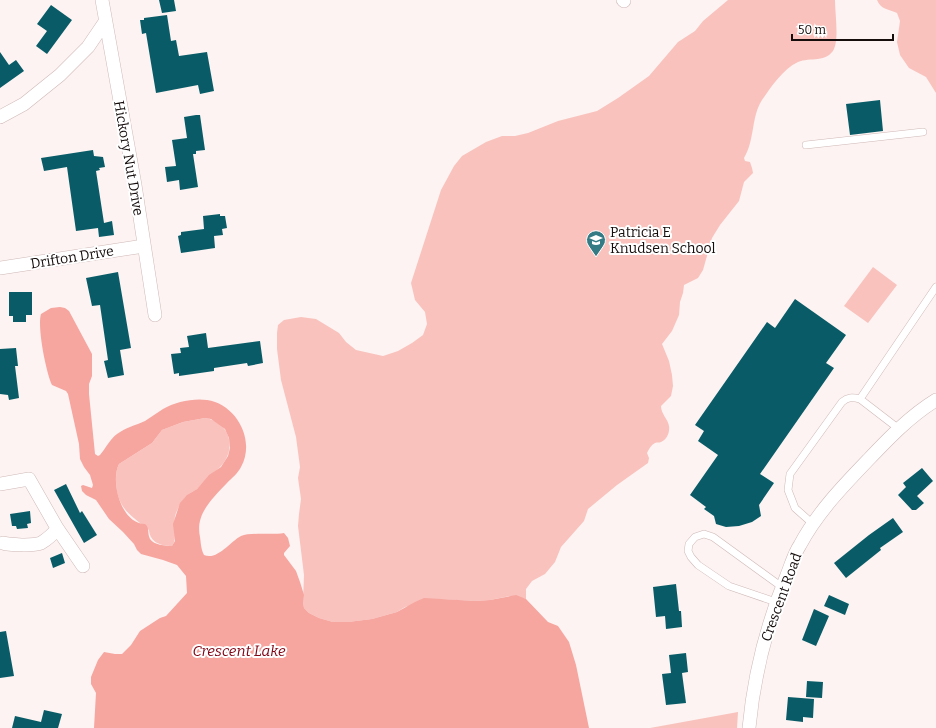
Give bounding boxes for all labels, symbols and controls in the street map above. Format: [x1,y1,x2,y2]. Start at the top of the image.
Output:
scale bar [792,16,893,42]
text: 50 m [798,23,827,37]
street label: Hickory Nut Drive [110,99,147,217]
place label: Patricia E Knudsen School [610,224,716,257]
school or university icon: Patricia E Knudsen School [585,229,607,257]
street label: Drifton Drive [29,243,115,272]
street label: Crescent Road [758,551,805,644]
water label: Crescent Lake [193,642,286,660]

